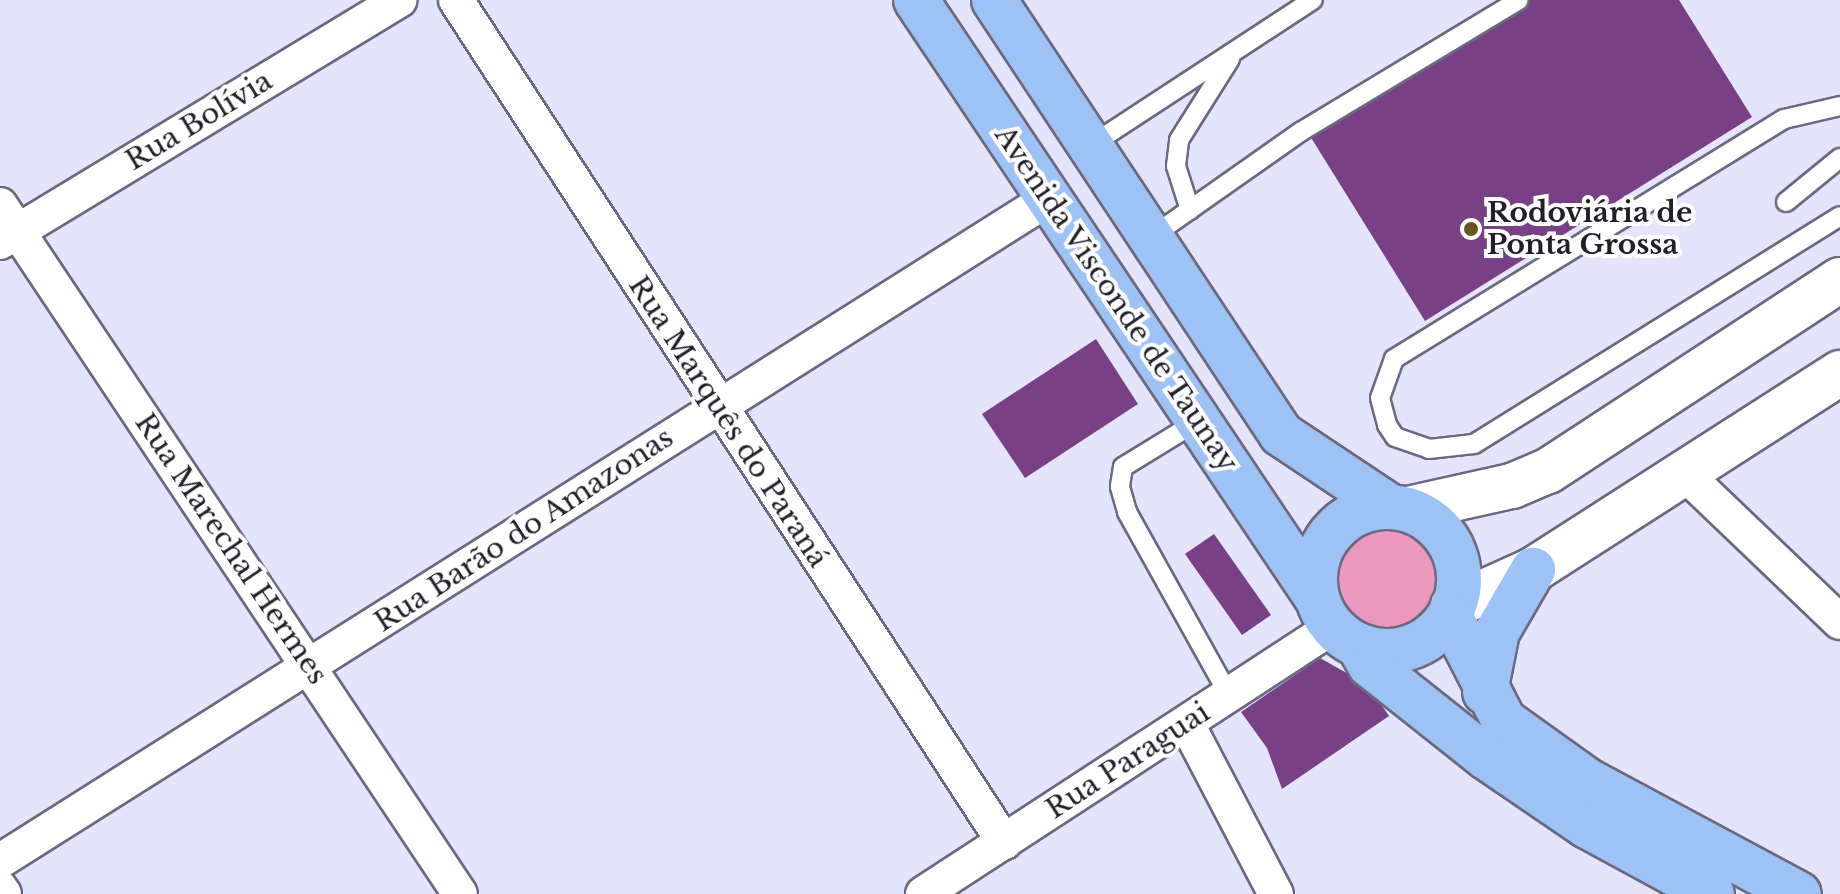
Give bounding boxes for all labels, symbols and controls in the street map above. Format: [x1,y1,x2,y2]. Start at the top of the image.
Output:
street label: Rua Bolívia [120,64,278,178]
street label: Avenida Visconde de Taunay [987,119,1245,479]
place label: Rodoviária de Ponta Grossa [1487,196,1692,262]
marker: Rodoviária de Ponta Grossa [1462,220,1480,238]
street label: Rua Marquês do Paraná [621,270,835,574]
street label: Rua Marechal Hermes [128,407,334,691]
street label: Rua Barão do Amazonas [368,420,680,640]
street label: Rua Paraguai [1040,696,1216,826]

